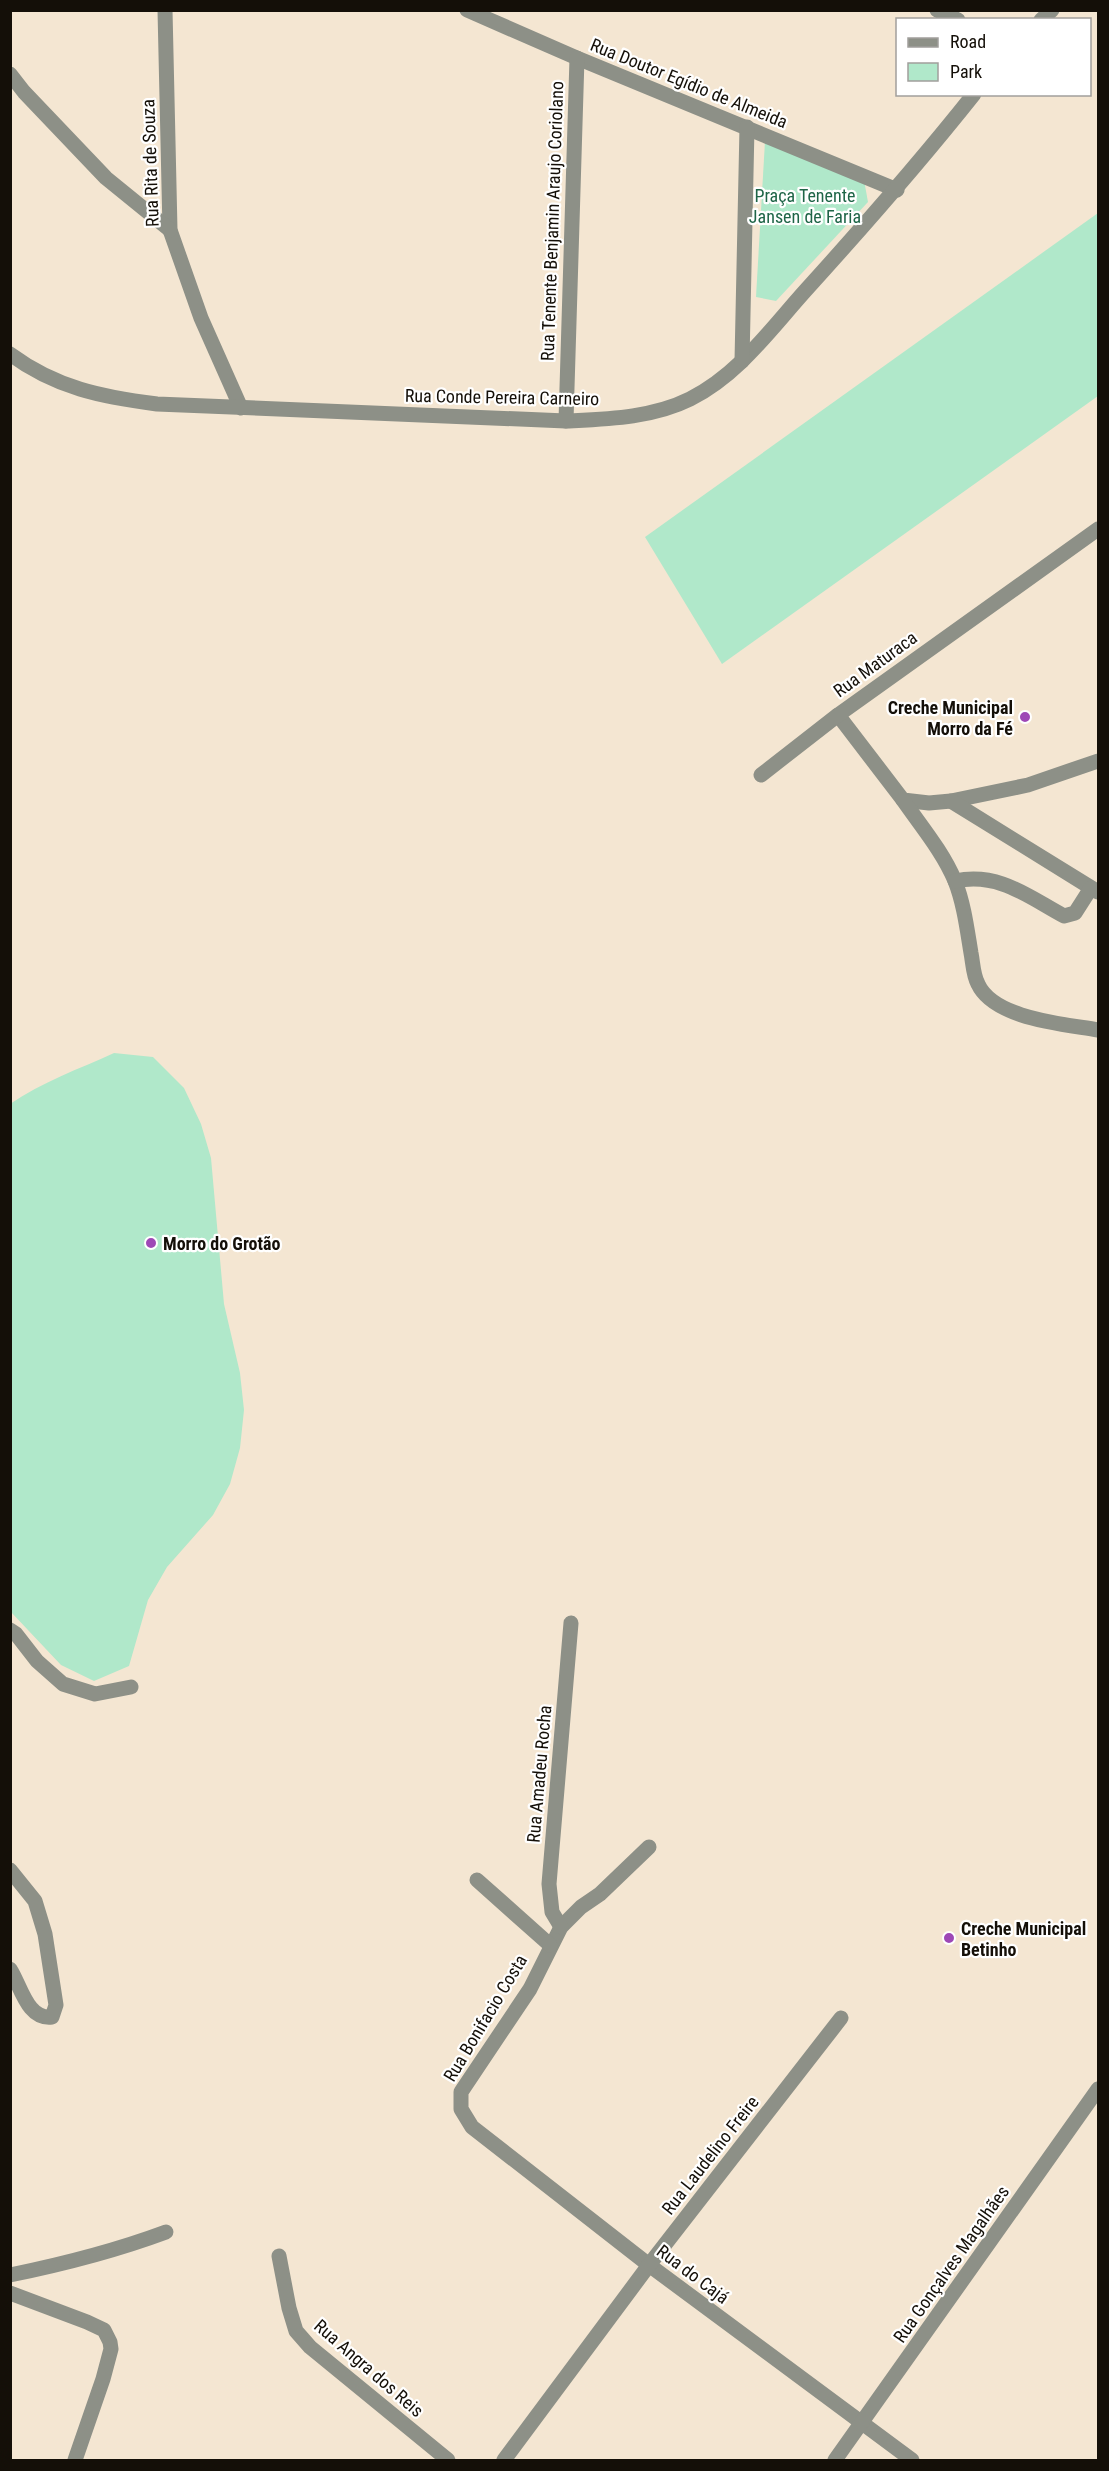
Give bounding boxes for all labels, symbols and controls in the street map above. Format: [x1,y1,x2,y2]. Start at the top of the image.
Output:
legend [896,18,1091,96]
text: Road [950,31,986,52]
street label: Rua Doutor Egídio de Almeida [587,34,791,132]
text: Park [950,61,982,82]
street label: Rua Tenente Benjamin Araujo Coriolano [537,81,567,361]
street label: Rua Rita de Souza [137,99,163,227]
park label: Praça Tenente Jansen de Faria [749,185,861,227]
street label: Rua Conde Pereira Carneiro [405,385,599,409]
street label: Rua Maturaca [829,627,921,701]
place label: Creche Municipal Morro da Fé [888,697,1013,739]
marker: Creche Municipal Morro da Fé [1018,710,1032,724]
place label: Morro do Grotão [163,1233,280,1254]
marker: Morro do Grotão [144,1236,158,1250]
street label: Rua Amadeu Rocha [523,1704,555,1844]
place label: Creche Municipal Betinho [961,1918,1086,1960]
marker: Creche Municipal Betinho [942,1931,956,1945]
street label: Rua Bonifacio Costa [439,1951,531,2085]
street label: Rua Laudelino Freire [657,2092,763,2218]
street label: Rua Gonçalves Magalhães [889,2182,1013,2346]
street label: Rua do Cajá [653,2240,733,2308]
street label: Rua Angra dos Reis [310,2315,428,2421]

